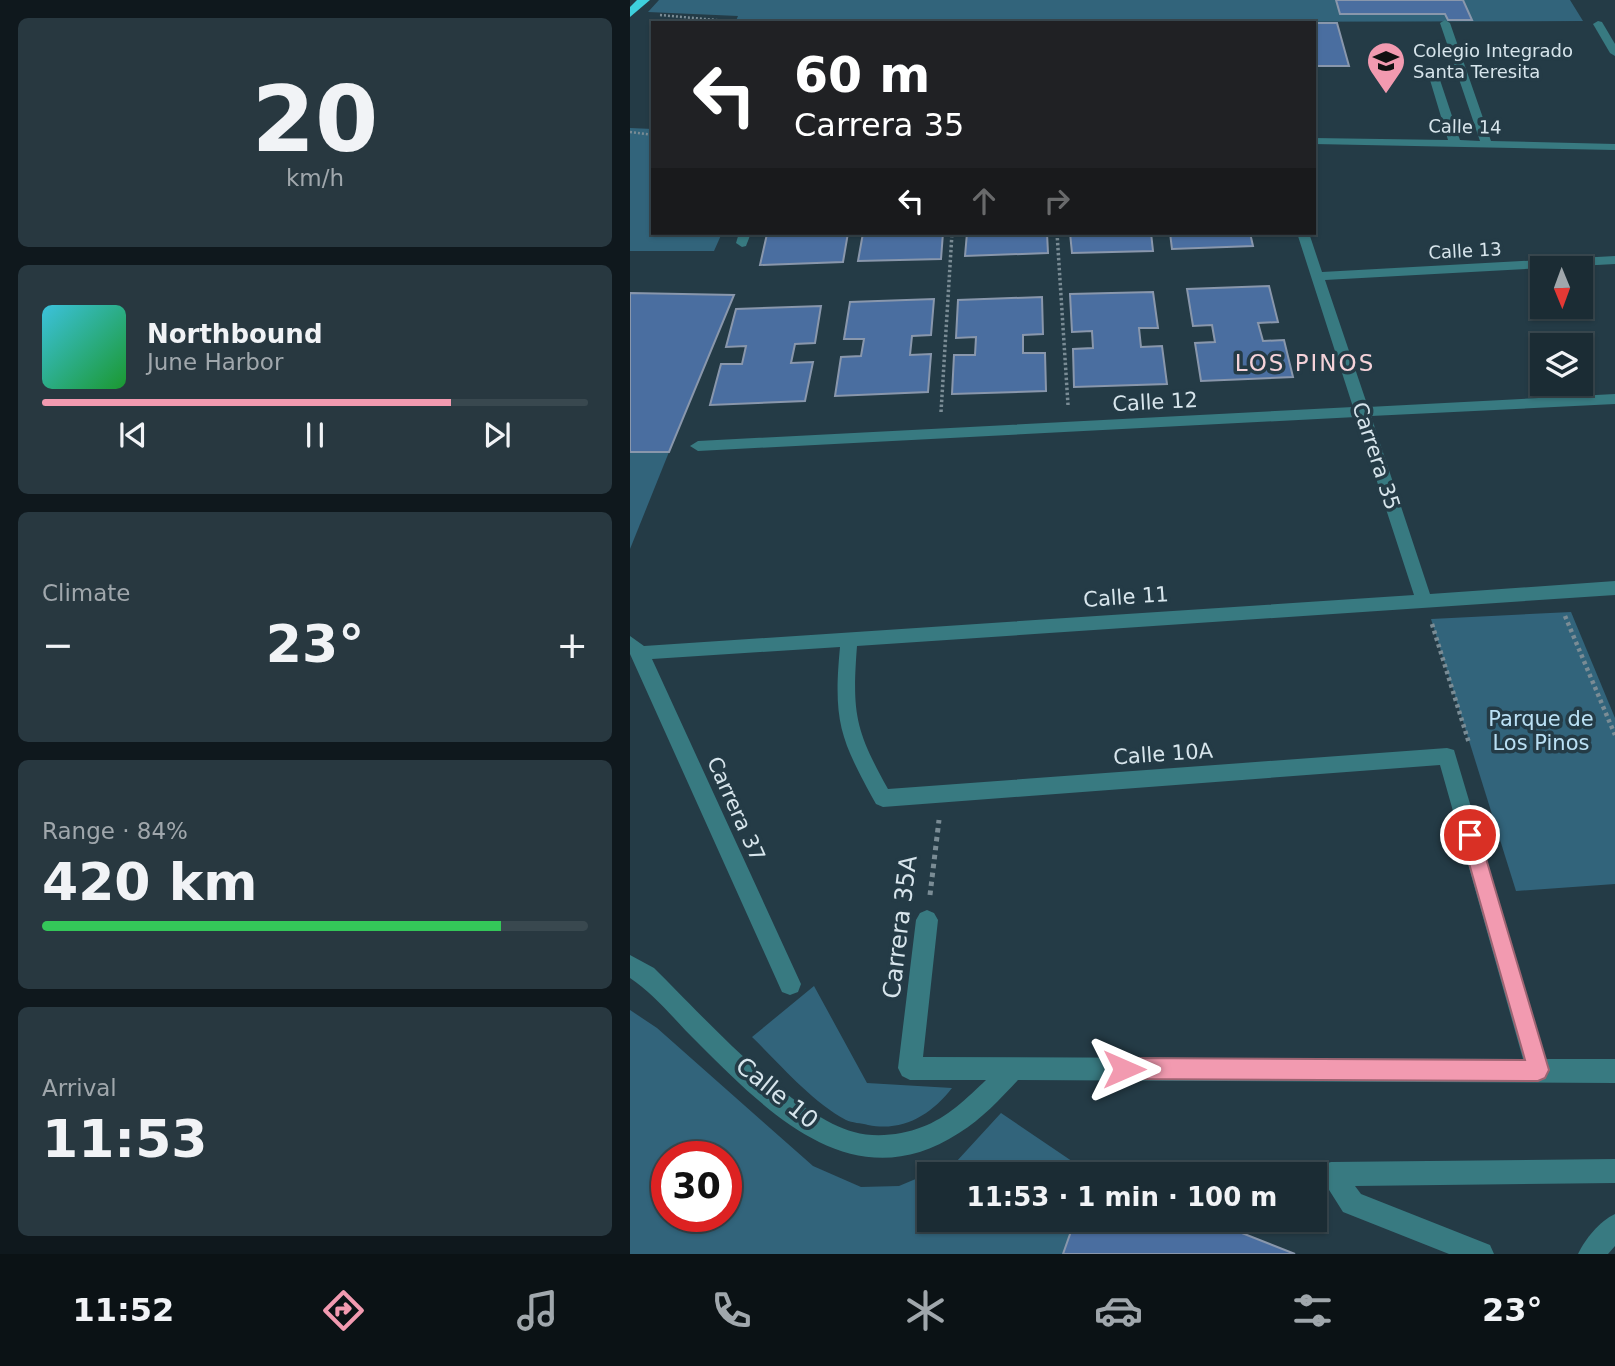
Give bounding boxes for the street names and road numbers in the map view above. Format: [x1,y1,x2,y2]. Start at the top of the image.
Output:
street label: Calle 14 [1428,115,1502,138]
street label: Calle 13 [1428,238,1502,263]
street label: Calle 12 [1112,388,1198,416]
street label: Carrera 35 [1347,399,1405,513]
street label: Calle 11 [1083,582,1169,612]
street label: Calle 10A [1112,739,1214,769]
street label: Carrera 37 [702,753,770,865]
street label: Carrera 35A [877,853,923,1000]
street label: Calle 10 [730,1051,824,1135]

